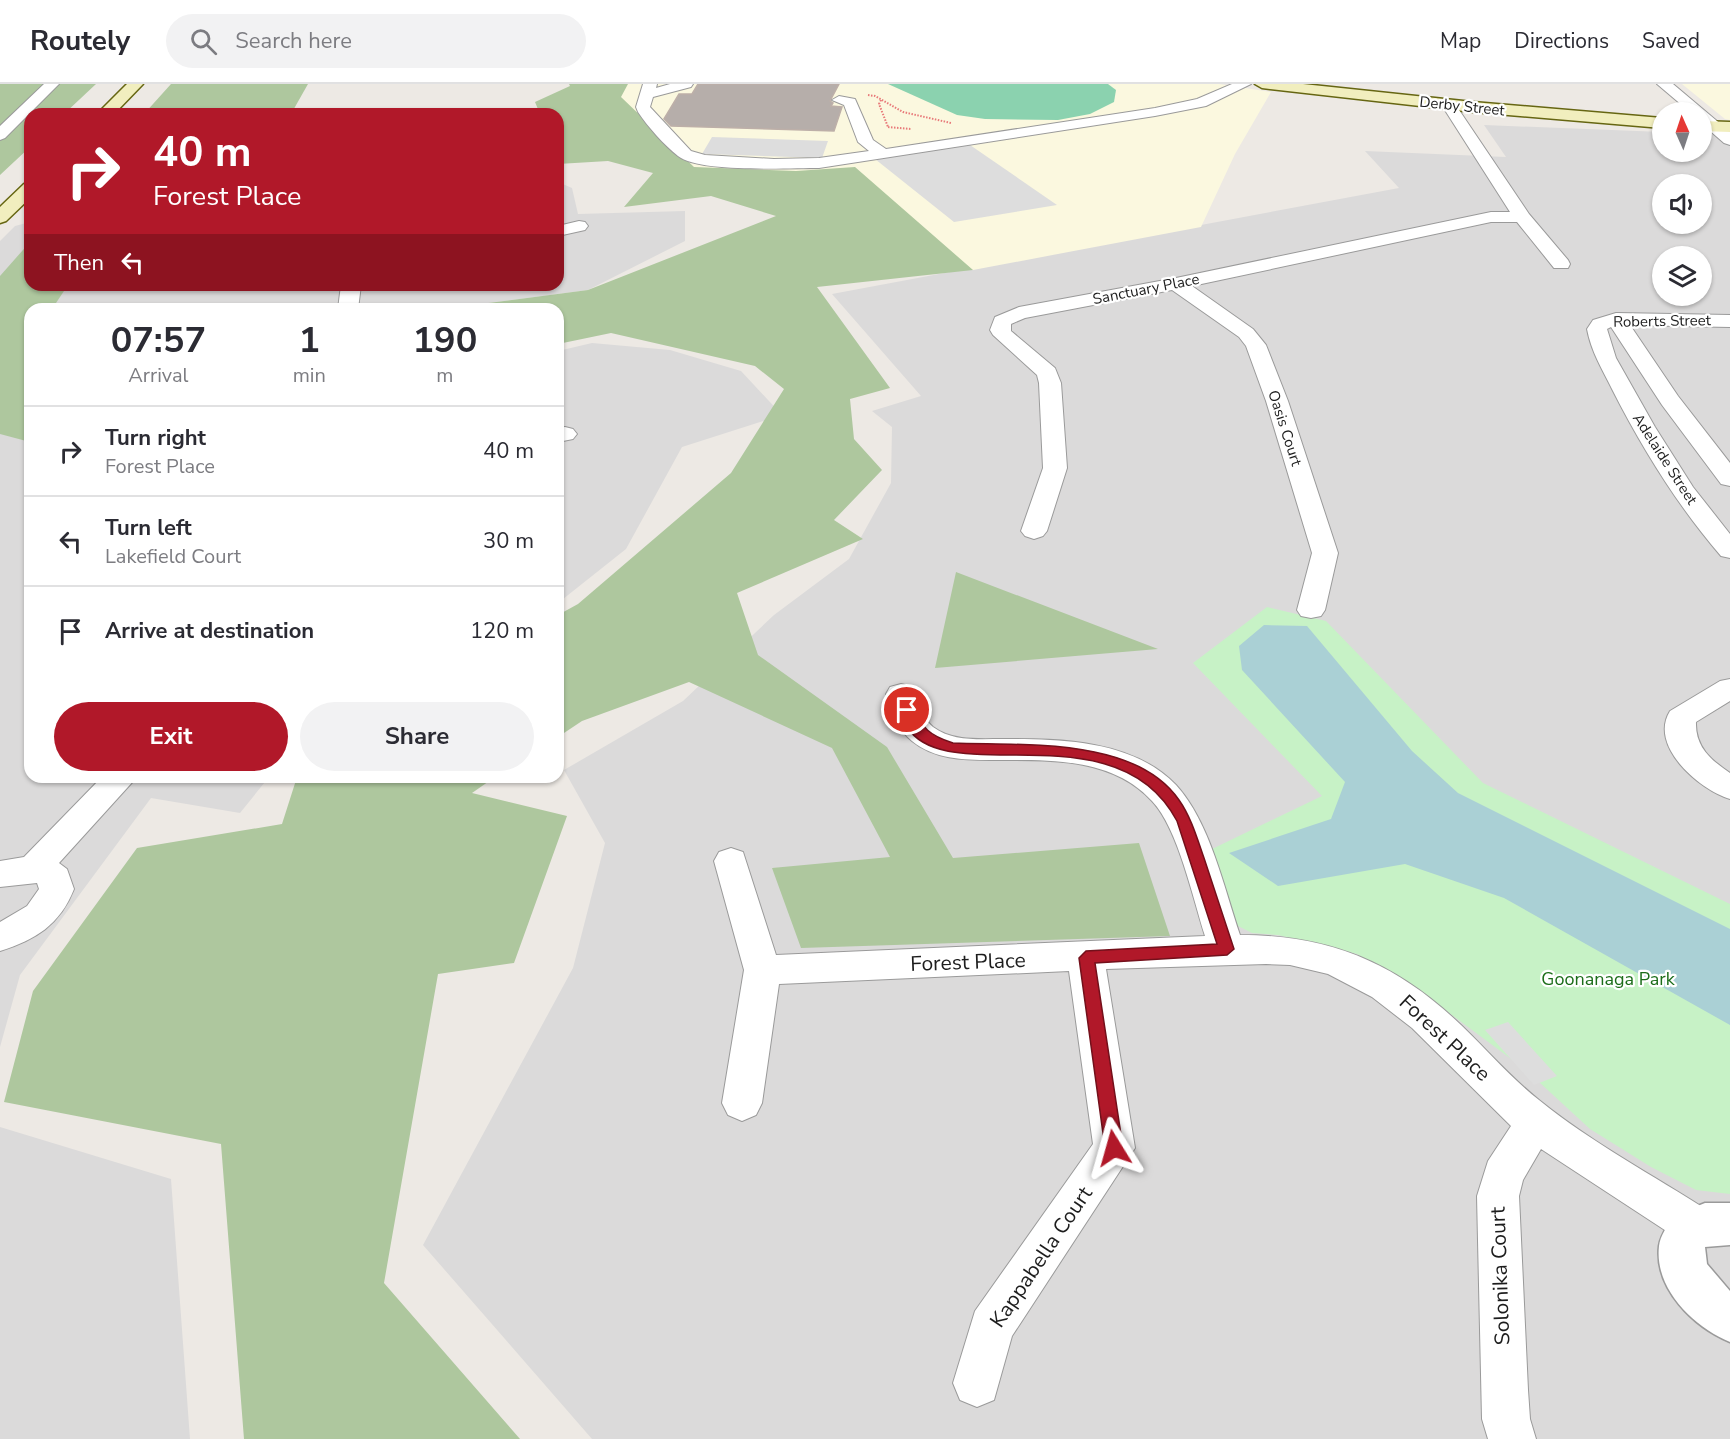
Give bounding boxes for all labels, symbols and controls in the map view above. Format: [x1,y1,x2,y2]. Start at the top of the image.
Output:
search box [166,14,586,68]
text: Routely [30,22,130,60]
icon: search [187,25,220,58]
text: Search here [235,26,352,56]
text: Map [1440,27,1481,55]
text: Directions [1514,27,1609,55]
text: Saved [1642,27,1700,55]
street label: Derby Street [1418,92,1506,120]
north arrow [1652,102,1712,162]
map controls [1652,102,1712,306]
text: 40 m [153,124,252,181]
icon: right [54,132,132,210]
button: sound [1652,174,1712,234]
text: Forest Place [153,178,301,215]
icon: left [116,246,149,279]
button: layers [1652,246,1712,306]
text: Then [54,248,104,278]
street label: Sanctuary Place [1091,269,1201,309]
street label: Roberts Street [1613,310,1712,332]
text: 07:57 [111,316,206,365]
text: 1 [298,316,320,365]
text: 190 [412,316,477,365]
text: Arrival [128,362,188,389]
text: min [293,362,326,389]
text: m [436,362,453,389]
street label: Oasis Court [1263,388,1307,469]
street label: Adelaide Street [1628,410,1702,509]
text: Turn right [105,423,206,453]
icon: right [54,435,87,468]
text: 40 m [483,436,534,466]
text: Forest Place [105,453,215,480]
text: Turn left [105,513,192,543]
icon: left [54,525,87,558]
text: 30 m [483,526,534,556]
text: Lakefield Court [105,543,241,570]
icon: arrive [54,615,87,648]
text: Arrive at destination [105,616,314,646]
text: 120 m [470,616,534,646]
pin [881,684,932,735]
icon: arrive [890,693,923,726]
button: Exit [54,702,288,771]
button: Share [300,702,534,771]
street label: Forest Place [910,946,1026,978]
park label: Goonanaga Park [1541,967,1676,991]
street label: Forest Place [1393,988,1497,1088]
position arrow [1082,1116,1146,1180]
street label: Kappabella Court [983,1180,1099,1333]
street label: Solonika Court [1484,1206,1516,1346]

